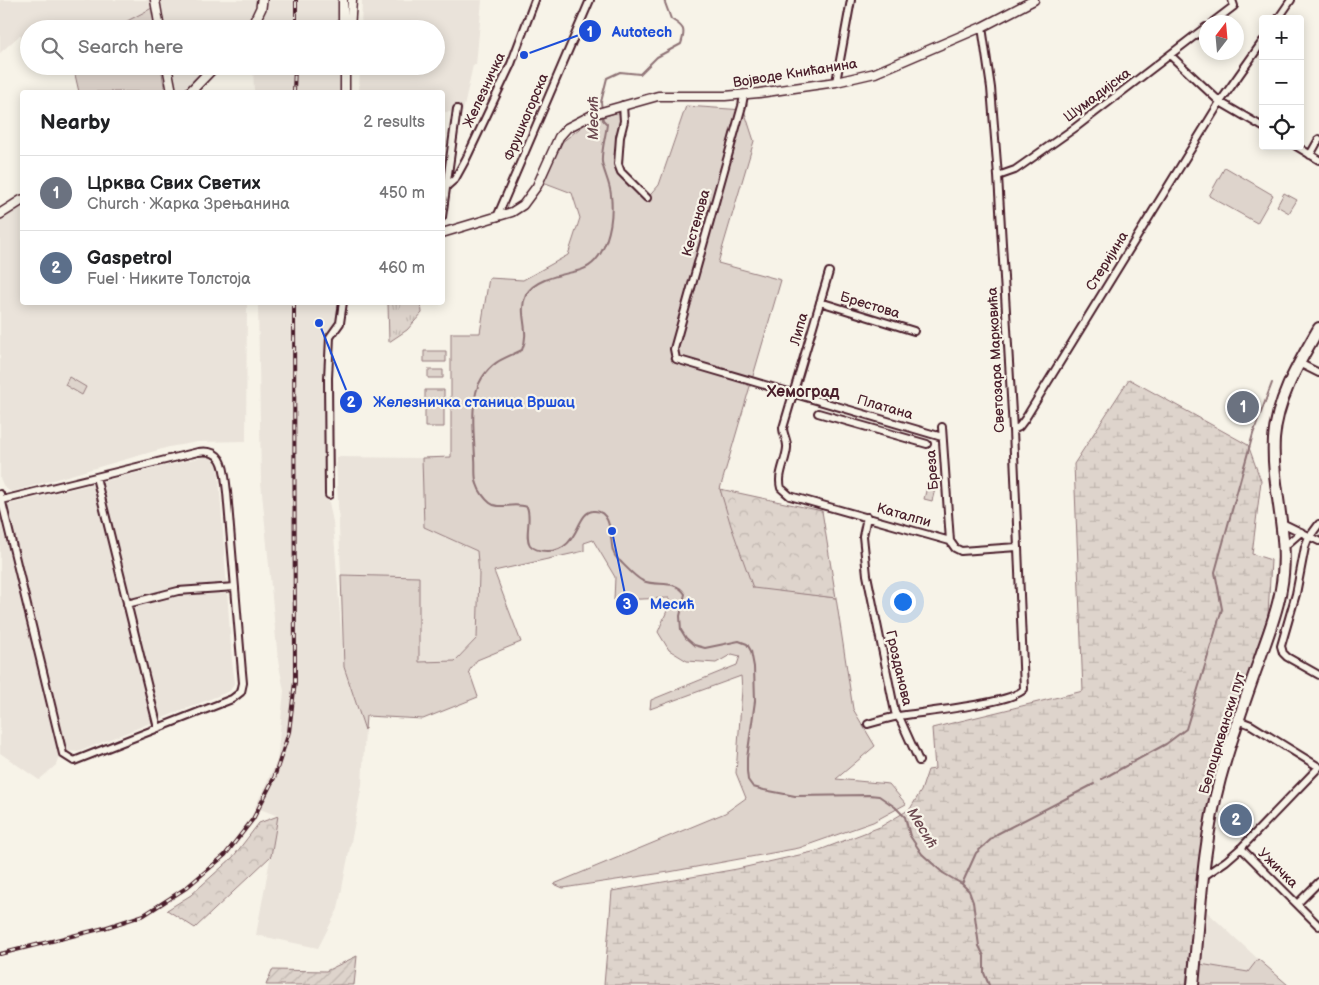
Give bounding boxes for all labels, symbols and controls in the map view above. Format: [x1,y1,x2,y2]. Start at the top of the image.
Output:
north arrow [1199,15,1244,60]
map controls [1259,15,1304,150]
button: + [1259,15,1304,60]
callout: Autotech [577,16,683,46]
search box [20,20,445,75]
text: 1 [587,23,593,42]
text: Autotech [611,23,672,42]
icon: search [38,34,66,62]
text: Search here [78,36,183,59]
street label: Железничка [459,49,509,130]
street label: Војводе Книћанина [732,55,859,91]
button: − [1259,60,1304,105]
street label: Шумадијска [1060,64,1134,126]
street label: Фрушкогорска [500,70,552,163]
water label: Месић [584,96,603,140]
button: locate [1259,105,1304,150]
text: Nearby [40,110,110,135]
text: 2 results [363,113,425,132]
text: Црква Свих Светих [87,172,260,195]
text: 1 [53,184,59,203]
text: 450 m [379,184,425,203]
street label: Кестенова [678,187,714,258]
text: Church · Жарка Зрењанина [87,195,290,214]
street label: Стеријина [1082,228,1132,294]
text: Gaspetrol [87,247,172,270]
text: 2 [51,259,61,278]
text: 460 m [379,259,425,278]
text: Fuel · Никите Толстоја [87,270,251,289]
street label: Светозара Марковића [984,286,1008,433]
street label: Брестова [838,288,903,322]
street label: Липа [786,310,812,348]
district label: Хемоград [766,383,840,402]
callout: Железничка станица Вршац [338,387,585,417]
pin: 1 [1227,388,1259,426]
street label: Платана [855,391,916,423]
text: 2 [347,393,356,412]
text: Железничка станица Вршац [373,393,575,412]
street label: Бреза [922,449,942,491]
street label: Каталпи [875,499,933,531]
callout: Месић [615,589,705,619]
your location [890,589,916,615]
text: 3 [623,595,632,614]
text: Месић [650,595,695,614]
street label: Грозданова [882,629,916,708]
street label: Белоцрквански пут [1195,669,1249,796]
pin: 2 [1220,801,1252,839]
water label: Месић [902,804,942,852]
street label: Ужичка [1255,845,1302,892]

